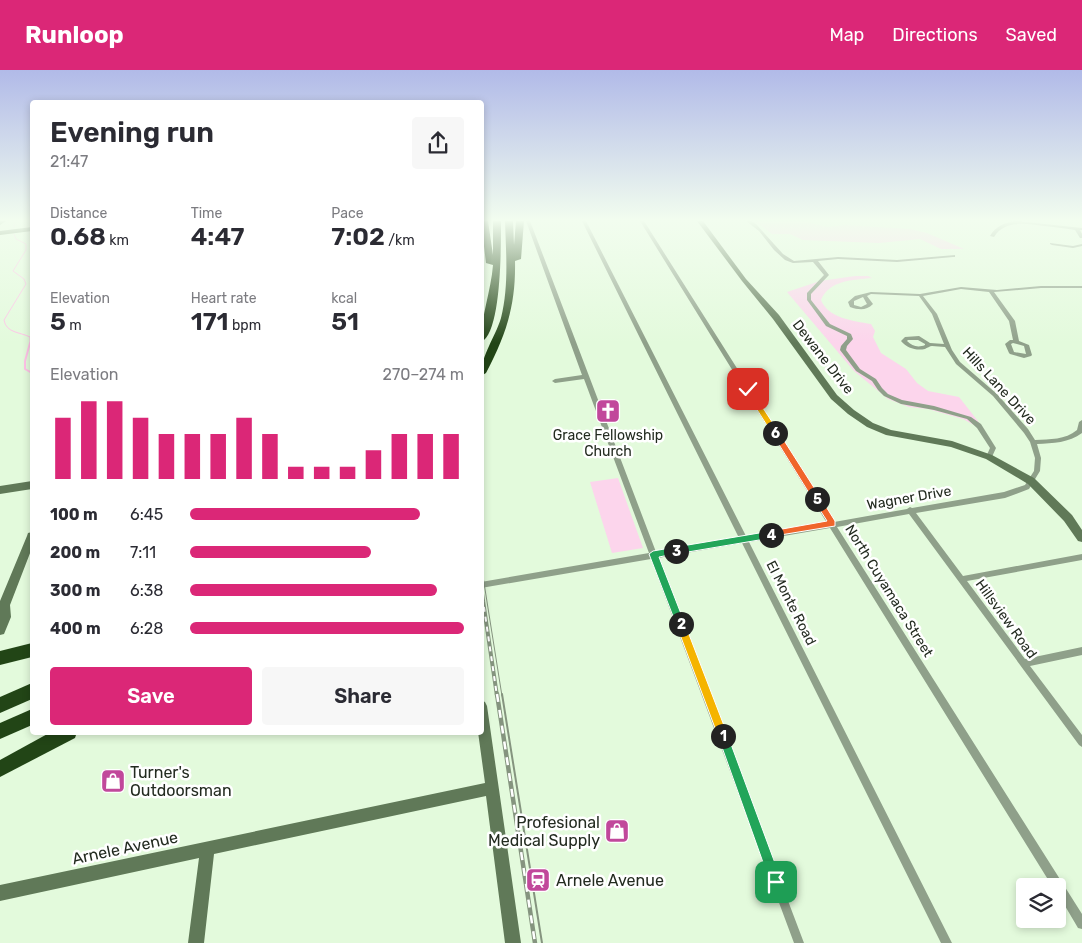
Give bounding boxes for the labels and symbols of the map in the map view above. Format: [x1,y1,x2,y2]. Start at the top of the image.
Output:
street label: Dewane Drive [789,317,857,398]
street label: Hills Lane Drive [959,344,1039,428]
pin [727,368,769,410]
church icon: Grace Fellowship Church [595,398,621,424]
pin: 6 [762,420,788,446]
place label: Grace Fellowship Church [553,427,663,460]
street label: Wagner Drive [865,482,953,514]
pin: 5 [804,486,830,512]
pin: 4 [758,522,784,548]
street label: North Cuyamaca Street [841,522,937,661]
pin: 3 [664,538,688,564]
street label: El Monte Road [762,558,820,648]
street label: Hillsview Road [972,576,1040,662]
pin: 2 [668,612,694,636]
pin: 1 [710,724,736,748]
place label: Turner's Outdoorsman [130,763,232,800]
shop icon: Turner's Outdoorsman [100,768,126,794]
place label: Profesional Medical Supply [488,813,600,850]
shop icon: Profesional Medical Supply [604,818,630,844]
street label: Arnele Avenue [70,827,180,869]
pin [755,861,797,903]
station icon: Arnele Avenue [525,867,551,893]
place label: Arnele Avenue [556,871,664,890]

